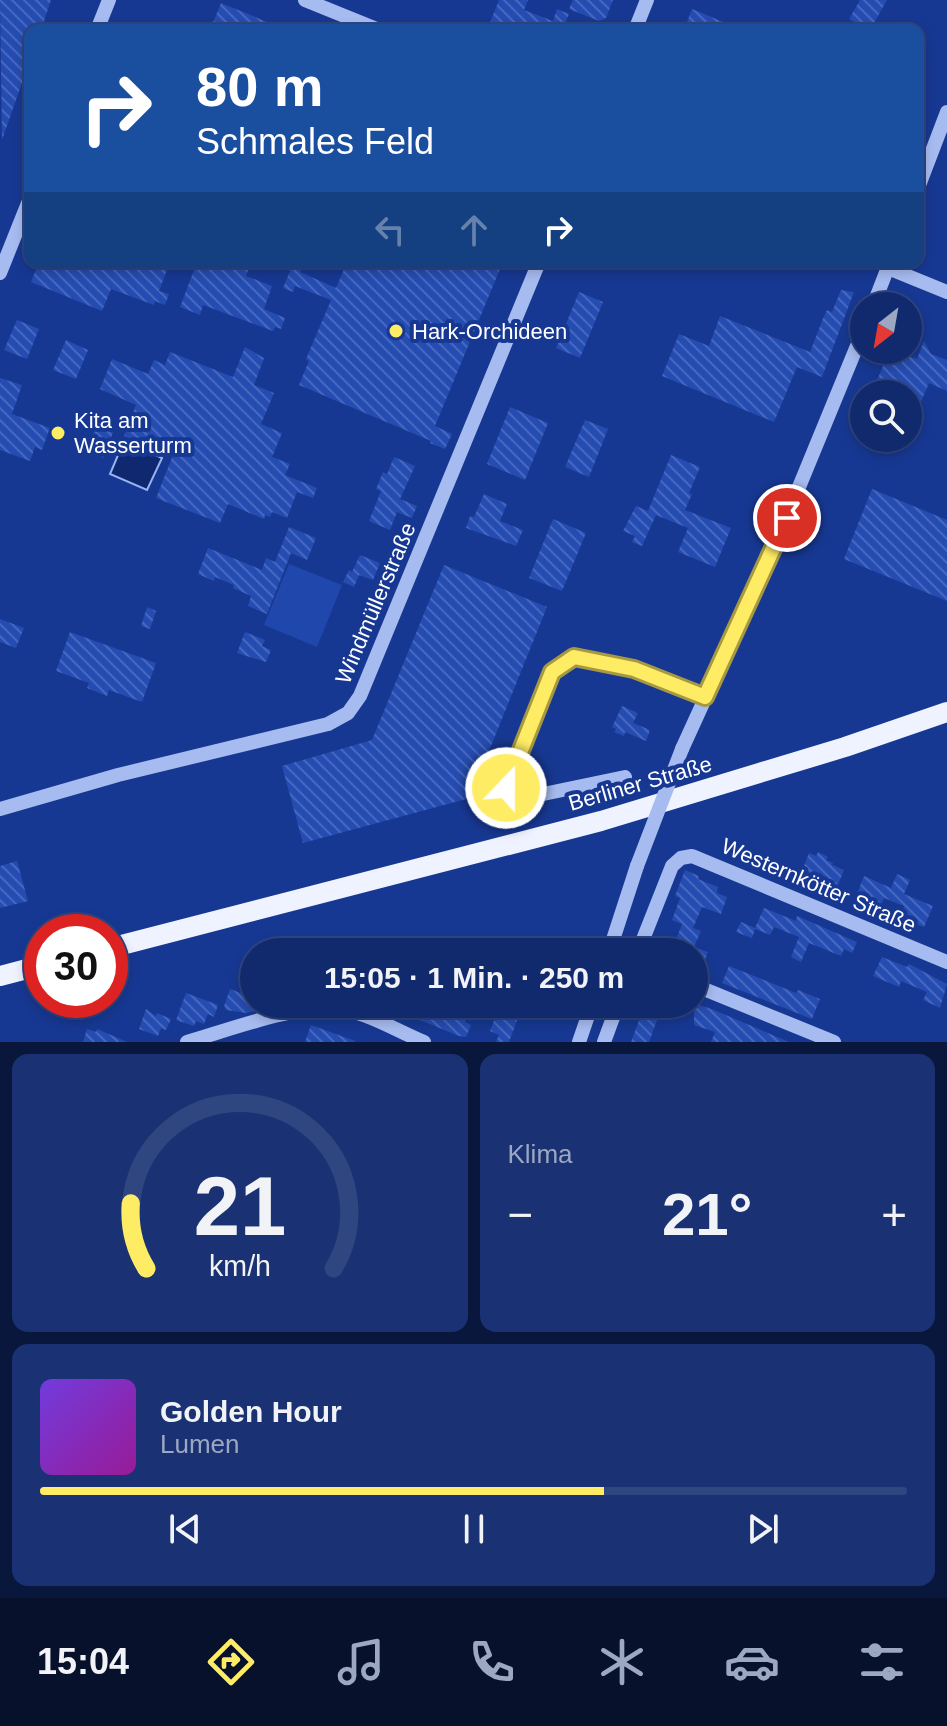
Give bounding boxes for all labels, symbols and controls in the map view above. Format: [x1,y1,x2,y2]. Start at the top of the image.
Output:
text: 80 m [196,55,324,118]
icon: right [64,56,168,160]
text: Schmales Feld [196,121,434,162]
icon: left [368,208,412,252]
icon: ahead [452,208,496,252]
icon: right [536,208,580,252]
north arrow [850,292,922,364]
map controls [850,292,922,452]
place label: Hark-Orchideen [412,319,567,344]
marker: Hark-Orchideen [387,322,405,340]
button: search [850,380,922,452]
place label: Kita am Wasserturm [74,408,192,458]
marker: Kita am Wasserturm [49,424,67,442]
pin [753,484,821,552]
icon: arrive [765,496,809,540]
street label: Windmüllerstraße [330,519,421,687]
position arrow [464,746,548,830]
street label: Berliner Straße [566,751,715,816]
street label: Westernkötter Straße [718,833,920,938]
speed limit sign: 30 [24,914,128,1018]
text: 15:05 · 1 Min. · 250 m [324,961,624,994]
text: Klima [508,1139,573,1169]
text: 21 [193,1160,286,1253]
text: 21° [662,1181,753,1248]
text: − [508,1190,533,1239]
text: + [881,1190,907,1239]
text: km/h [209,1250,271,1282]
text: Golden Hour [160,1395,342,1428]
text: Lumen [160,1429,240,1459]
icon: previous [163,1507,207,1551]
icon: pause [452,1507,496,1551]
icon: next [741,1507,785,1551]
icon: directions [203,1634,259,1690]
icon: music [333,1634,389,1690]
icon: phone [464,1634,520,1690]
icon: climate [594,1634,650,1690]
icon: car [724,1634,780,1690]
icon: filters [854,1634,910,1690]
text: 15:04 [37,1641,129,1682]

